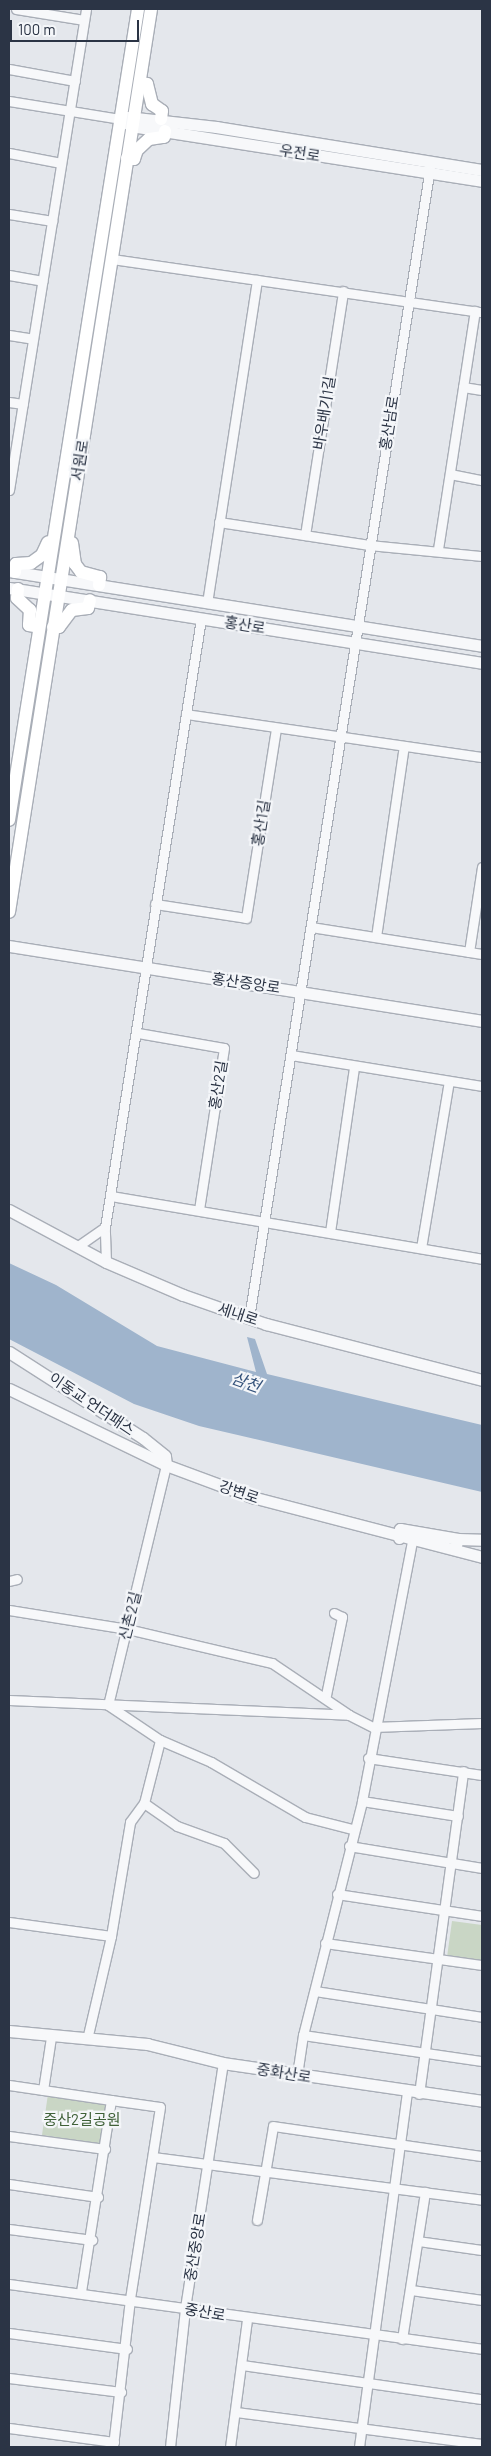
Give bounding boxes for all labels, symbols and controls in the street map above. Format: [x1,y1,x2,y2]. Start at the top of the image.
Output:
scale bar [12,10,141,42]
text: 100 m [18,20,56,38]
street label: 우전로 [278,141,322,165]
street label: 바우배기1길 [309,375,339,451]
street label: 홍산남로 [376,394,402,452]
street label: 서원로 [68,438,92,482]
street label: 홍산로 [223,613,267,637]
street label: 홍산1길 [248,799,274,847]
street label: 홍산중앙로 [211,969,281,997]
street label: 홍산2길 [205,1059,231,1111]
street label: 세내로 [216,1299,260,1329]
water label: 삼천 [229,1368,263,1396]
street label: 이동교 언더패스 [46,1369,138,1439]
street label: 강변로 [216,1477,262,1507]
street label: 신촌2길 [115,1590,145,1642]
street label: 중화산로 [255,2060,313,2086]
park label: 중산2길공원 [43,2111,121,2129]
street label: 중산중앙로 [181,2212,209,2282]
street label: 중산로 [183,2300,227,2324]

